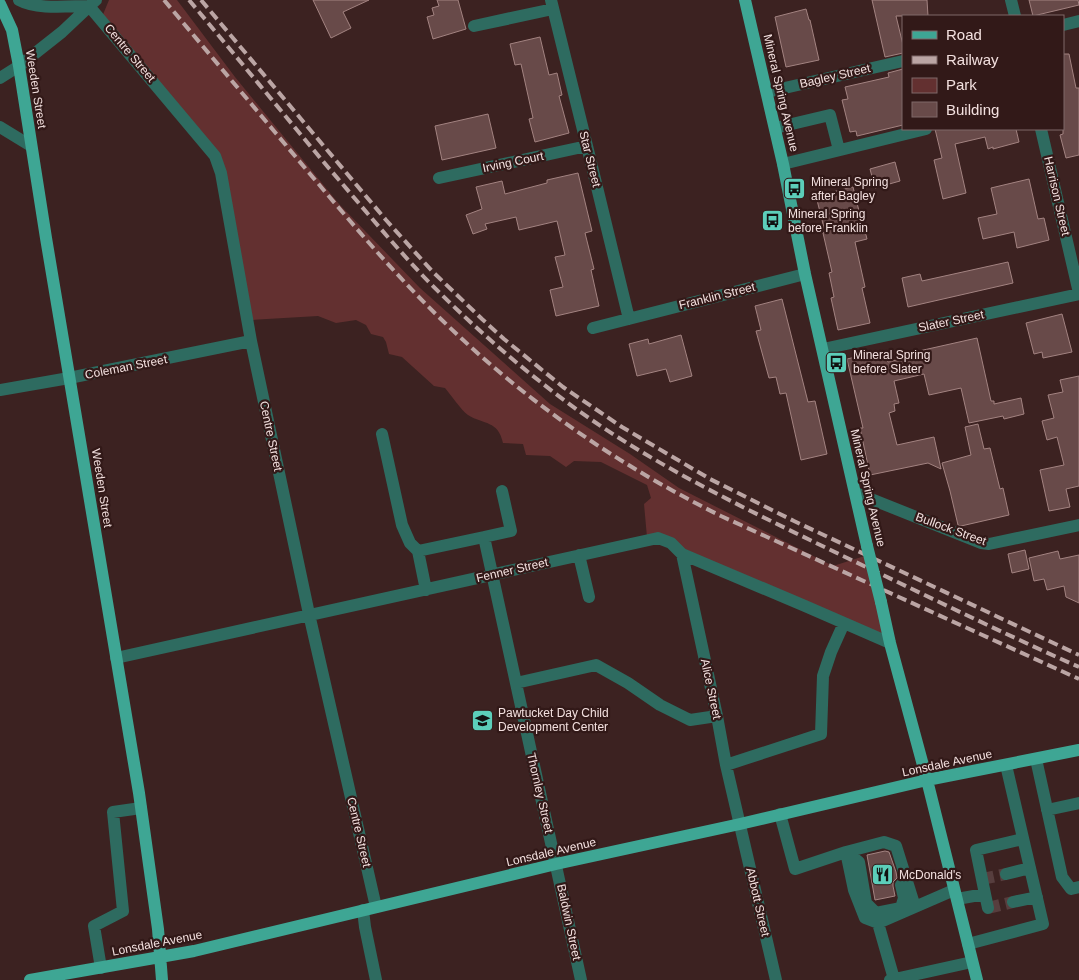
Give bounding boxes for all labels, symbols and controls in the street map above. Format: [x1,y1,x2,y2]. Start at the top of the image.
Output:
legend [902,15,1064,130]
street label: Centre Street [102,21,159,85]
text: Road [946,26,982,43]
street label: Mineral Spring Avenue [761,33,801,154]
street label: Weeden Street [23,48,49,130]
text: Railway [946,51,999,68]
street label: Bagley Street [798,61,872,91]
text: Park [946,76,977,93]
text: Building [946,101,999,118]
street label: Star Street [576,129,604,189]
street label: Irving Court [481,149,545,175]
street label: Harrison Street [1041,155,1073,238]
place label: Mineral Spring after Bagley [811,175,888,203]
bus stop icon: Mineral Spring after Bagley [783,177,807,201]
place label: Mineral Spring before Franklin [788,207,868,235]
bus stop icon: Mineral Spring before Franklin [760,209,784,233]
street label: Franklin Street [677,280,757,312]
street label: Slater Street [917,307,986,335]
place label: Mineral Spring before Slater [853,348,930,376]
bus stop icon: Mineral Spring before Slater [825,350,849,374]
street label: Coleman Street [84,352,169,382]
street label: Centre Street [257,400,285,473]
street label: Mineral Spring Avenue [848,428,888,549]
street label: Weeden Street [89,447,115,529]
street label: Bullock Street [914,510,989,548]
street label: Fenner Street [475,555,550,585]
street label: Alice Street [698,658,724,721]
place label: Pawtucket Day Child Development Center [498,706,609,734]
school or university icon: Pawtucket Day Child Development Center [470,708,494,732]
street label: Lonsdale Avenue [901,747,994,779]
street label: Thornley Street [524,751,556,835]
street label: Centre Street [344,796,374,869]
street label: Lonsdale Avenue [505,835,598,869]
restaurant icon: McDonald's [871,863,895,887]
street label: Abbott Street [743,866,773,938]
place label: McDonald's [899,868,961,882]
street label: Baldwin Street [554,883,584,962]
street label: Lonsdale Avenue [111,927,204,959]

